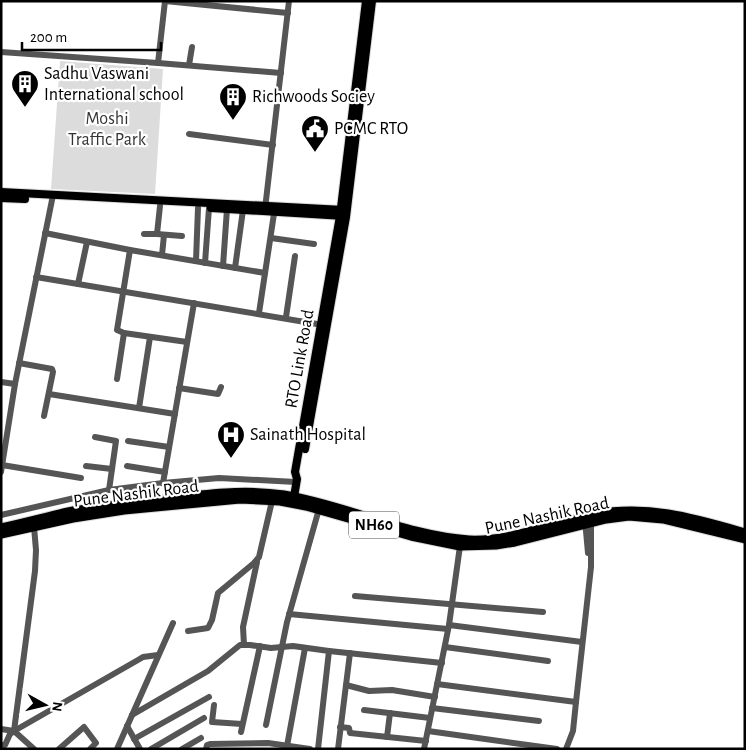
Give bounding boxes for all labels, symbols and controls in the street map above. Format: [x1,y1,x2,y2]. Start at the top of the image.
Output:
scale bar [22,20,161,52]
text: 200 m [30,30,67,45]
place label: Sadhu Vaswani International school [44,65,184,104]
building icon: Sadhu Vaswani International school [10,69,40,108]
building icon: Richwoods Sociey [218,82,248,121]
place label: Richwoods Sociey [252,88,375,106]
park label: Moshi Traffic Park [68,110,147,149]
public building icon: PCMC RTO [300,114,330,153]
place label: PCMC RTO [334,120,408,138]
street label: RTO Link Road [282,308,318,410]
hospital icon: Sainath Hospital [216,420,246,459]
place label: Sainath Hospital [250,426,366,444]
street label: Pune Nashik Road [72,477,200,511]
street label: Pune Nashik Road [483,494,611,538]
road number: NH60 [349,512,399,538]
north arrow [20,680,70,730]
text: N [49,701,64,712]

